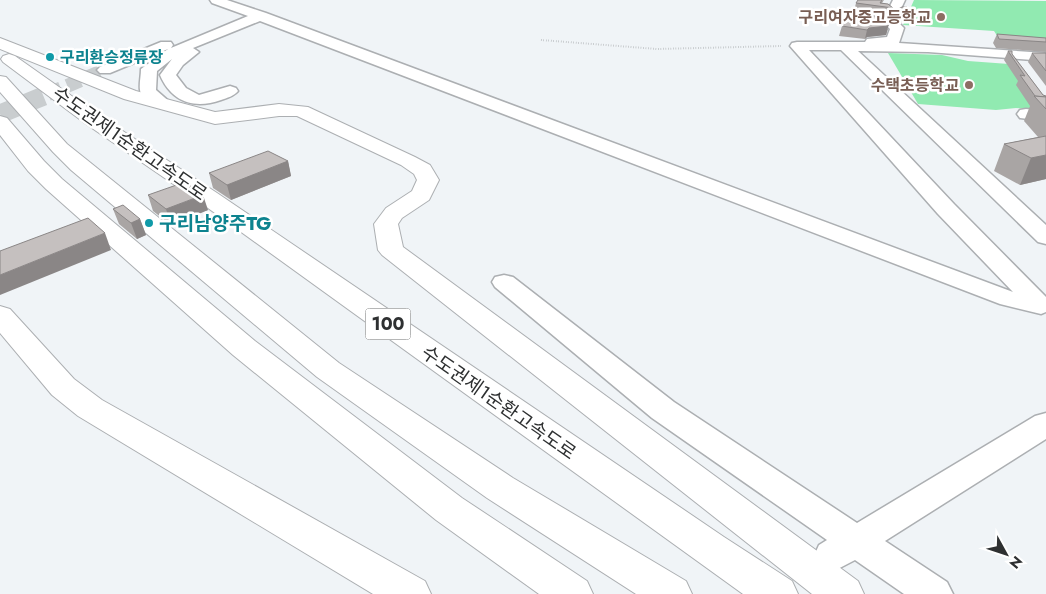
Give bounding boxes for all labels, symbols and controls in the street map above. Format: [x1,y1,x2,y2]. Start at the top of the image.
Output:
place label: 구리여자중고등학교 [799,6,931,29]
marker: 구리여자중고등학교 [935,11,947,23]
place label: 구리환승정류장 [60,46,163,69]
marker: 구리환승정류장 [44,51,56,63]
place label: 수택초등학교 [871,74,959,97]
marker: 수택초등학교 [963,79,975,91]
street label: 수도권제1순환고속도로 [47,80,213,207]
place label: 구리남양주TG [159,210,272,237]
marker: 구리남양주TG [143,217,155,229]
road number: 100 [366,308,410,339]
street label: 수도권제1순환고속도로 [416,339,582,466]
north arrow [981,529,1031,579]
text: N [1005,552,1027,573]

